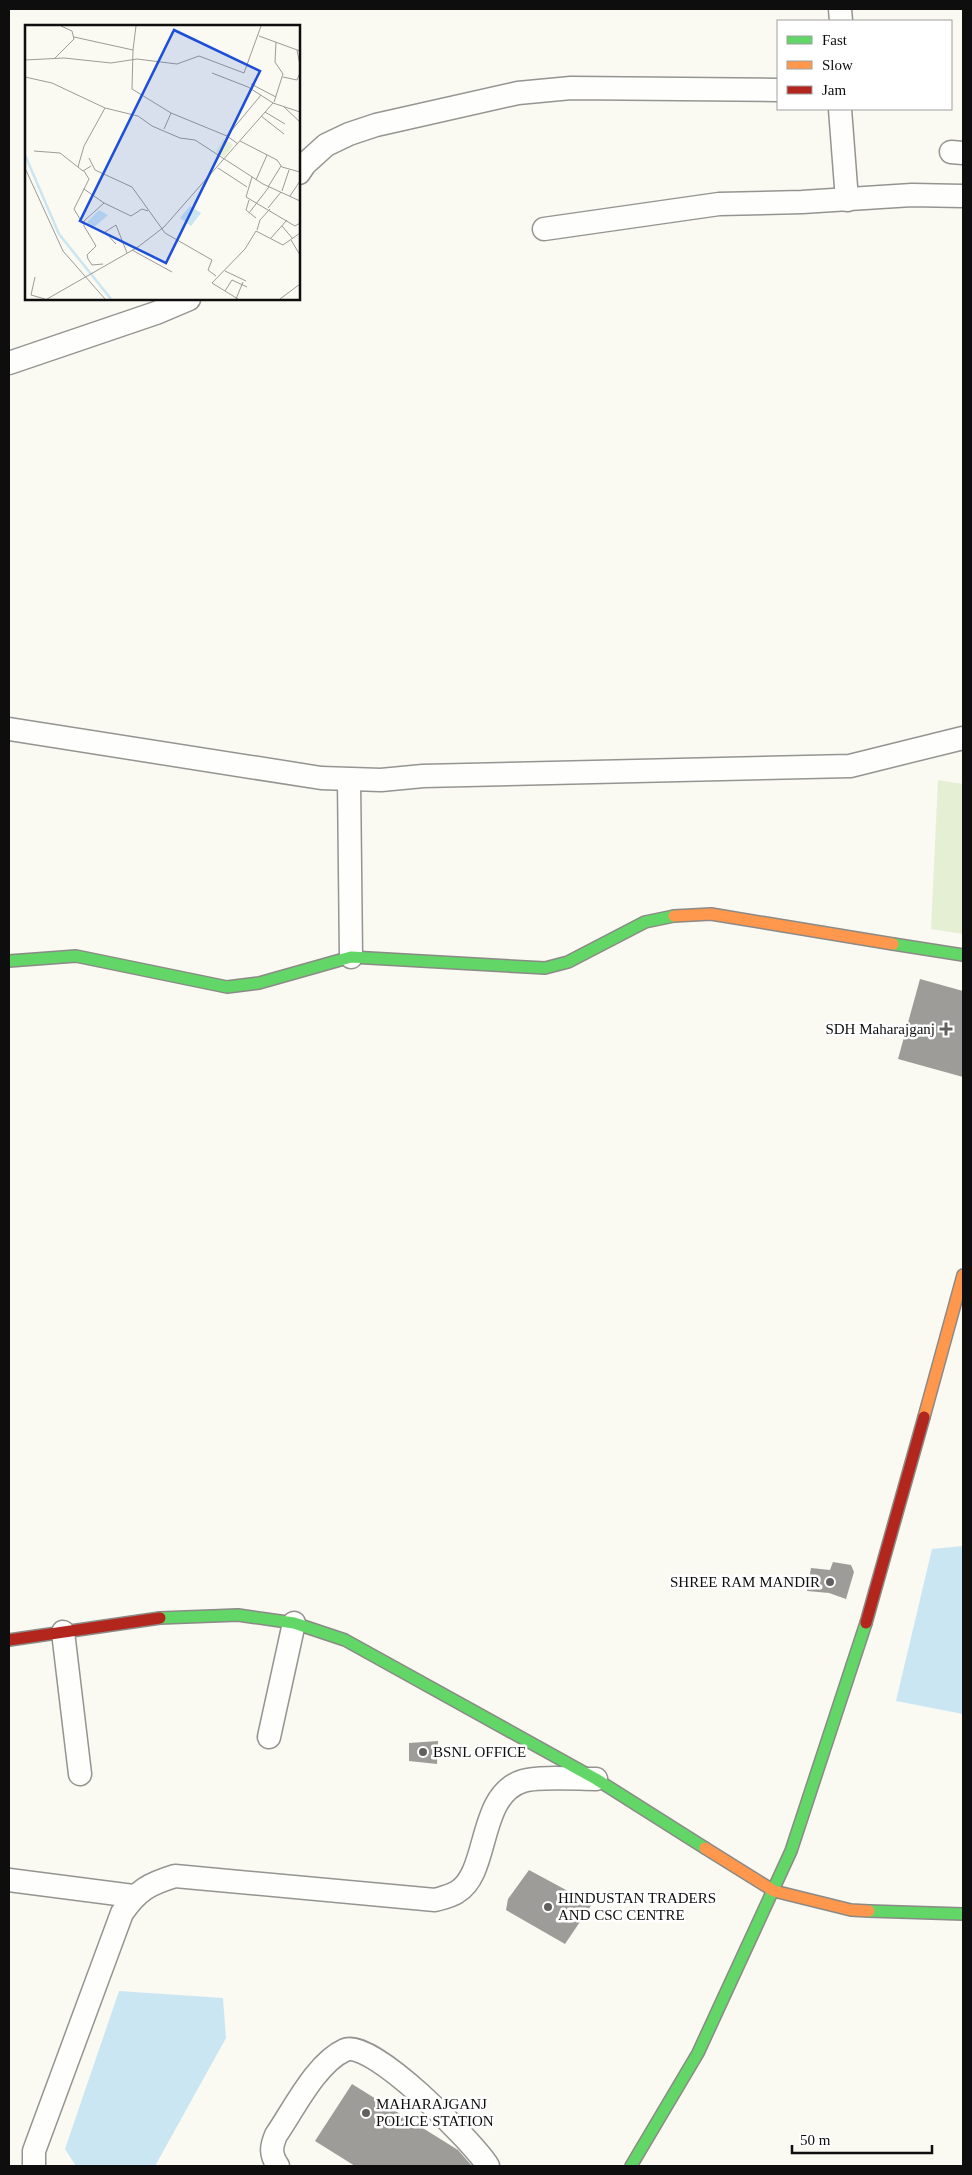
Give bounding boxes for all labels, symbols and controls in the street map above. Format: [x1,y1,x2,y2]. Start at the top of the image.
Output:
legend [777,20,952,110]
inset map [25,25,300,300]
text: Fast [822,32,848,48]
text: Slow [822,57,853,73]
text: Jam [822,82,846,98]
place label: SDH Maharajganj [825,1021,935,1037]
marker: SDH Maharajganj [939,1022,953,1036]
place label: SHREE RAM MANDIR [670,1574,820,1590]
marker: SHREE RAM MANDIR [824,1576,836,1588]
place label: BSNL OFFICE [433,1744,526,1760]
marker: BSNL OFFICE [417,1746,429,1758]
place label: HINDUSTAN TRADERS AND CSC CENTRE [558,1890,716,1923]
marker: HINDUSTAN TRADERS AND CSC CENTRE [542,1901,554,1913]
place label: MAHARAJGANJ POLICE STATION [376,2096,494,2129]
marker: MAHARAJGANJ POLICE STATION [360,2107,372,2119]
scale bar [792,2122,932,2154]
text: 50 m [800,2132,831,2148]

